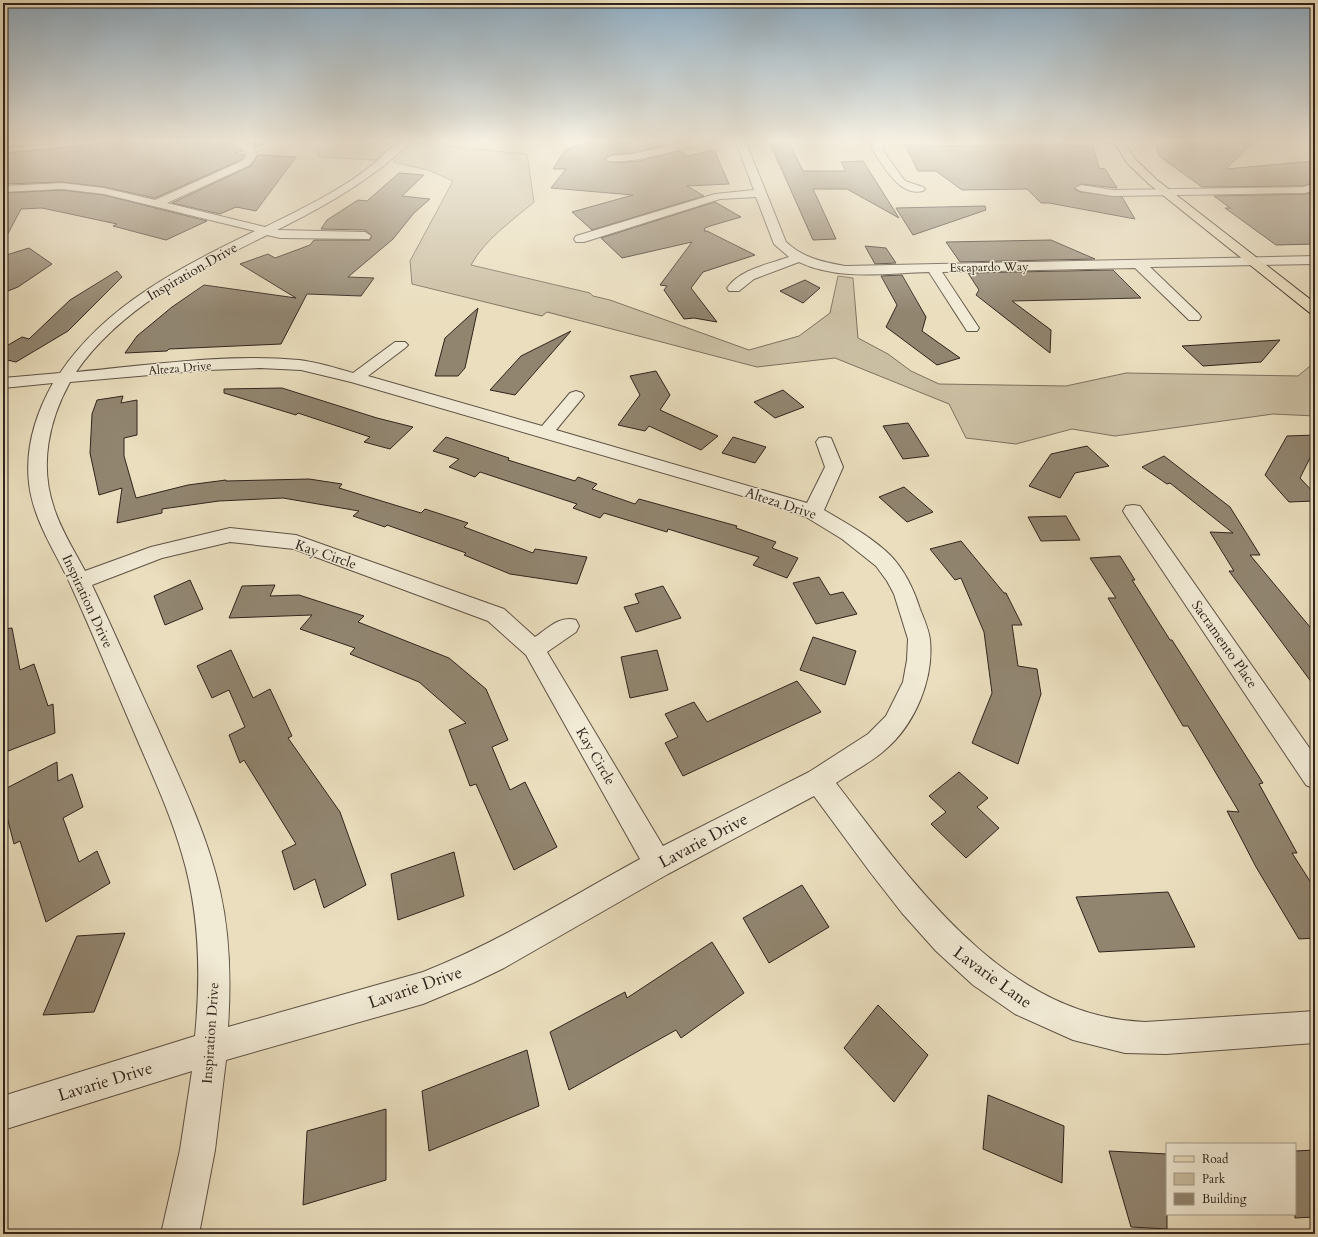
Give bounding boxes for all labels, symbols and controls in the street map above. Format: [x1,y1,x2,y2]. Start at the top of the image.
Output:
street label: Inspiration Drive [144,238,241,305]
street label: Escapardo Way [949,258,1029,276]
street label: Alteza Drive [148,357,212,379]
street label: Alteza Drive [743,483,819,524]
street label: Kay Circle [293,535,359,574]
street label: Inspiration Drive [57,551,118,651]
street label: Sacramento Place [1187,597,1262,692]
street label: Kay Circle [571,724,620,789]
street label: Lavarie Drive [655,807,752,874]
street label: Lavarie Lane [949,941,1037,1014]
street label: Lavarie Drive [365,961,465,1014]
street label: Inspiration Drive [197,982,224,1084]
street label: Lavarie Drive [55,1056,155,1107]
legend [1166,1143,1296,1215]
text: Road [1202,1151,1229,1167]
text: Park [1202,1171,1226,1187]
text: Building [1202,1191,1247,1207]

